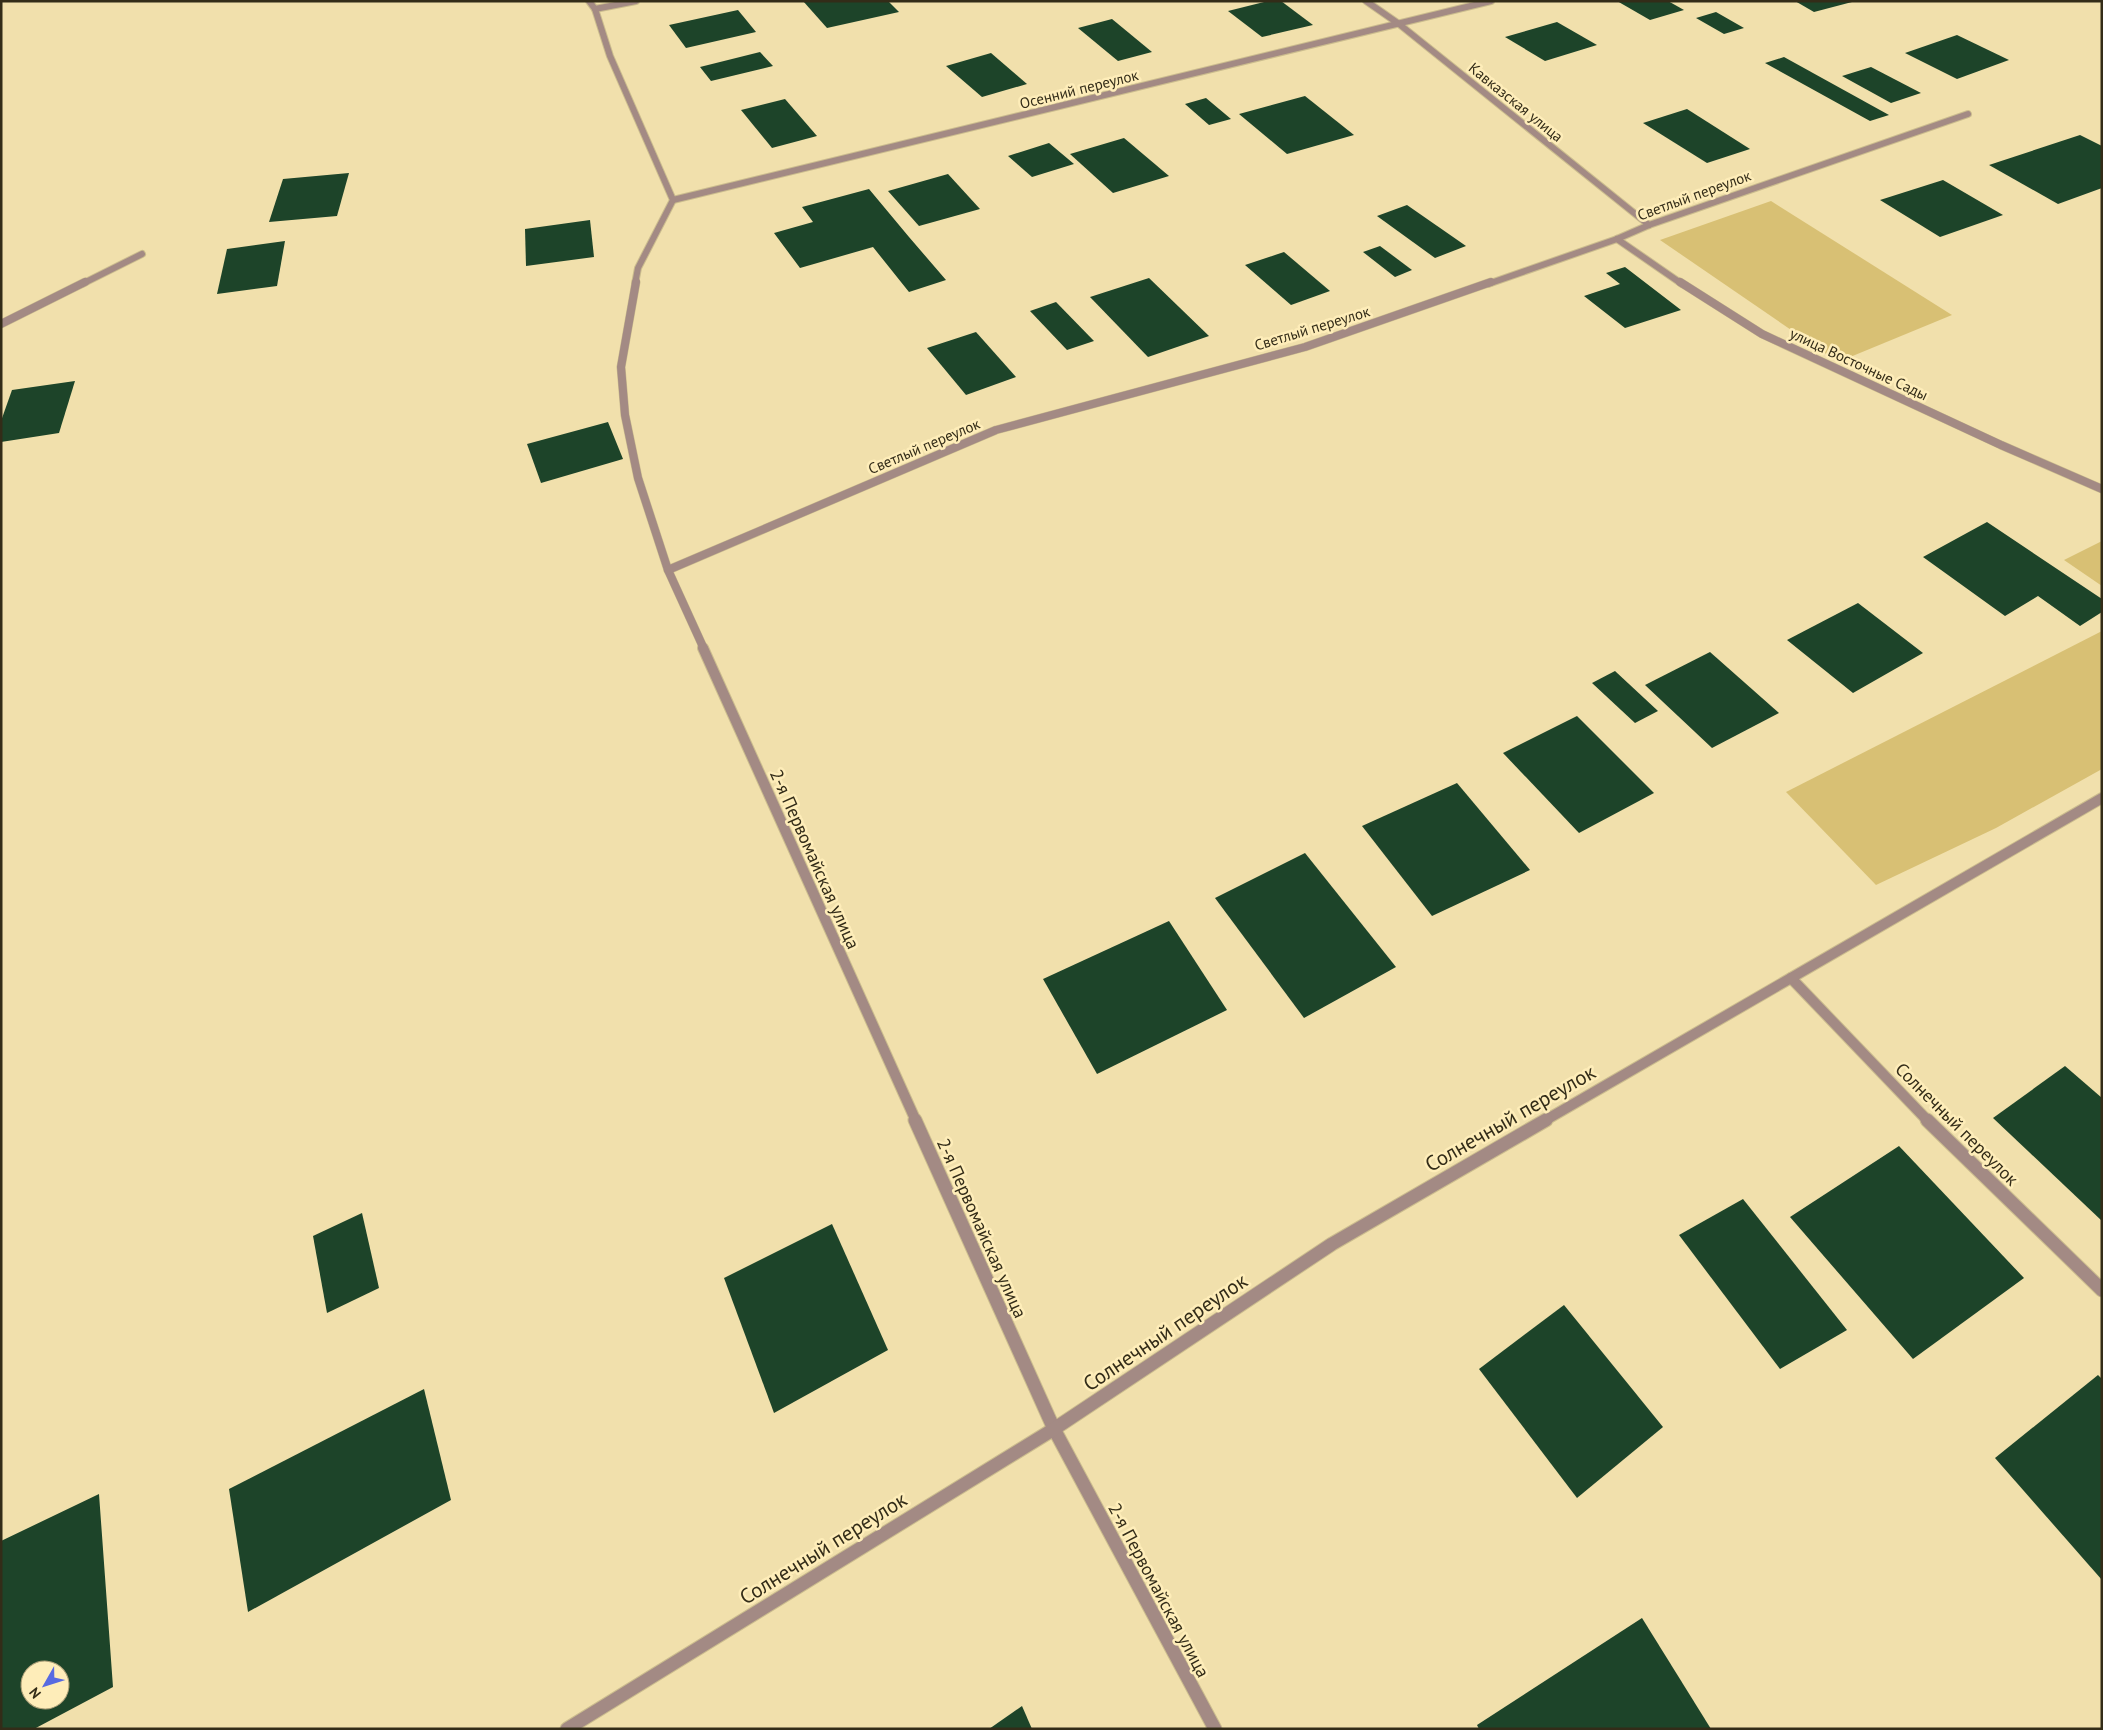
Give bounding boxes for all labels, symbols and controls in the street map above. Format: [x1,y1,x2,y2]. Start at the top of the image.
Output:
street label: Кавказcкая улица [1465,58,1567,146]
street label: Осенний переулок [1018,65,1141,113]
street label: Светлый переулок [1635,165,1754,224]
street label: Светлый переулок [1252,301,1373,355]
street label: улица Восточные Сады [1787,324,1931,404]
street label: Светлый переулок [865,414,984,478]
street label: 2-я Первомайская улица [765,766,865,952]
street label: Солнечный переулок [1420,1058,1600,1178]
street label: Солнечный переулок [1891,1058,2024,1191]
street label: 2-я Первомайская улица [932,1135,1032,1321]
street label: Солнечный переулок [1078,1267,1252,1397]
street label: Солнечный переулок [734,1486,912,1610]
street label: 2-я Первомайская улица [1103,1499,1215,1681]
north arrow [20,1660,70,1710]
text: N [25,1684,45,1702]

